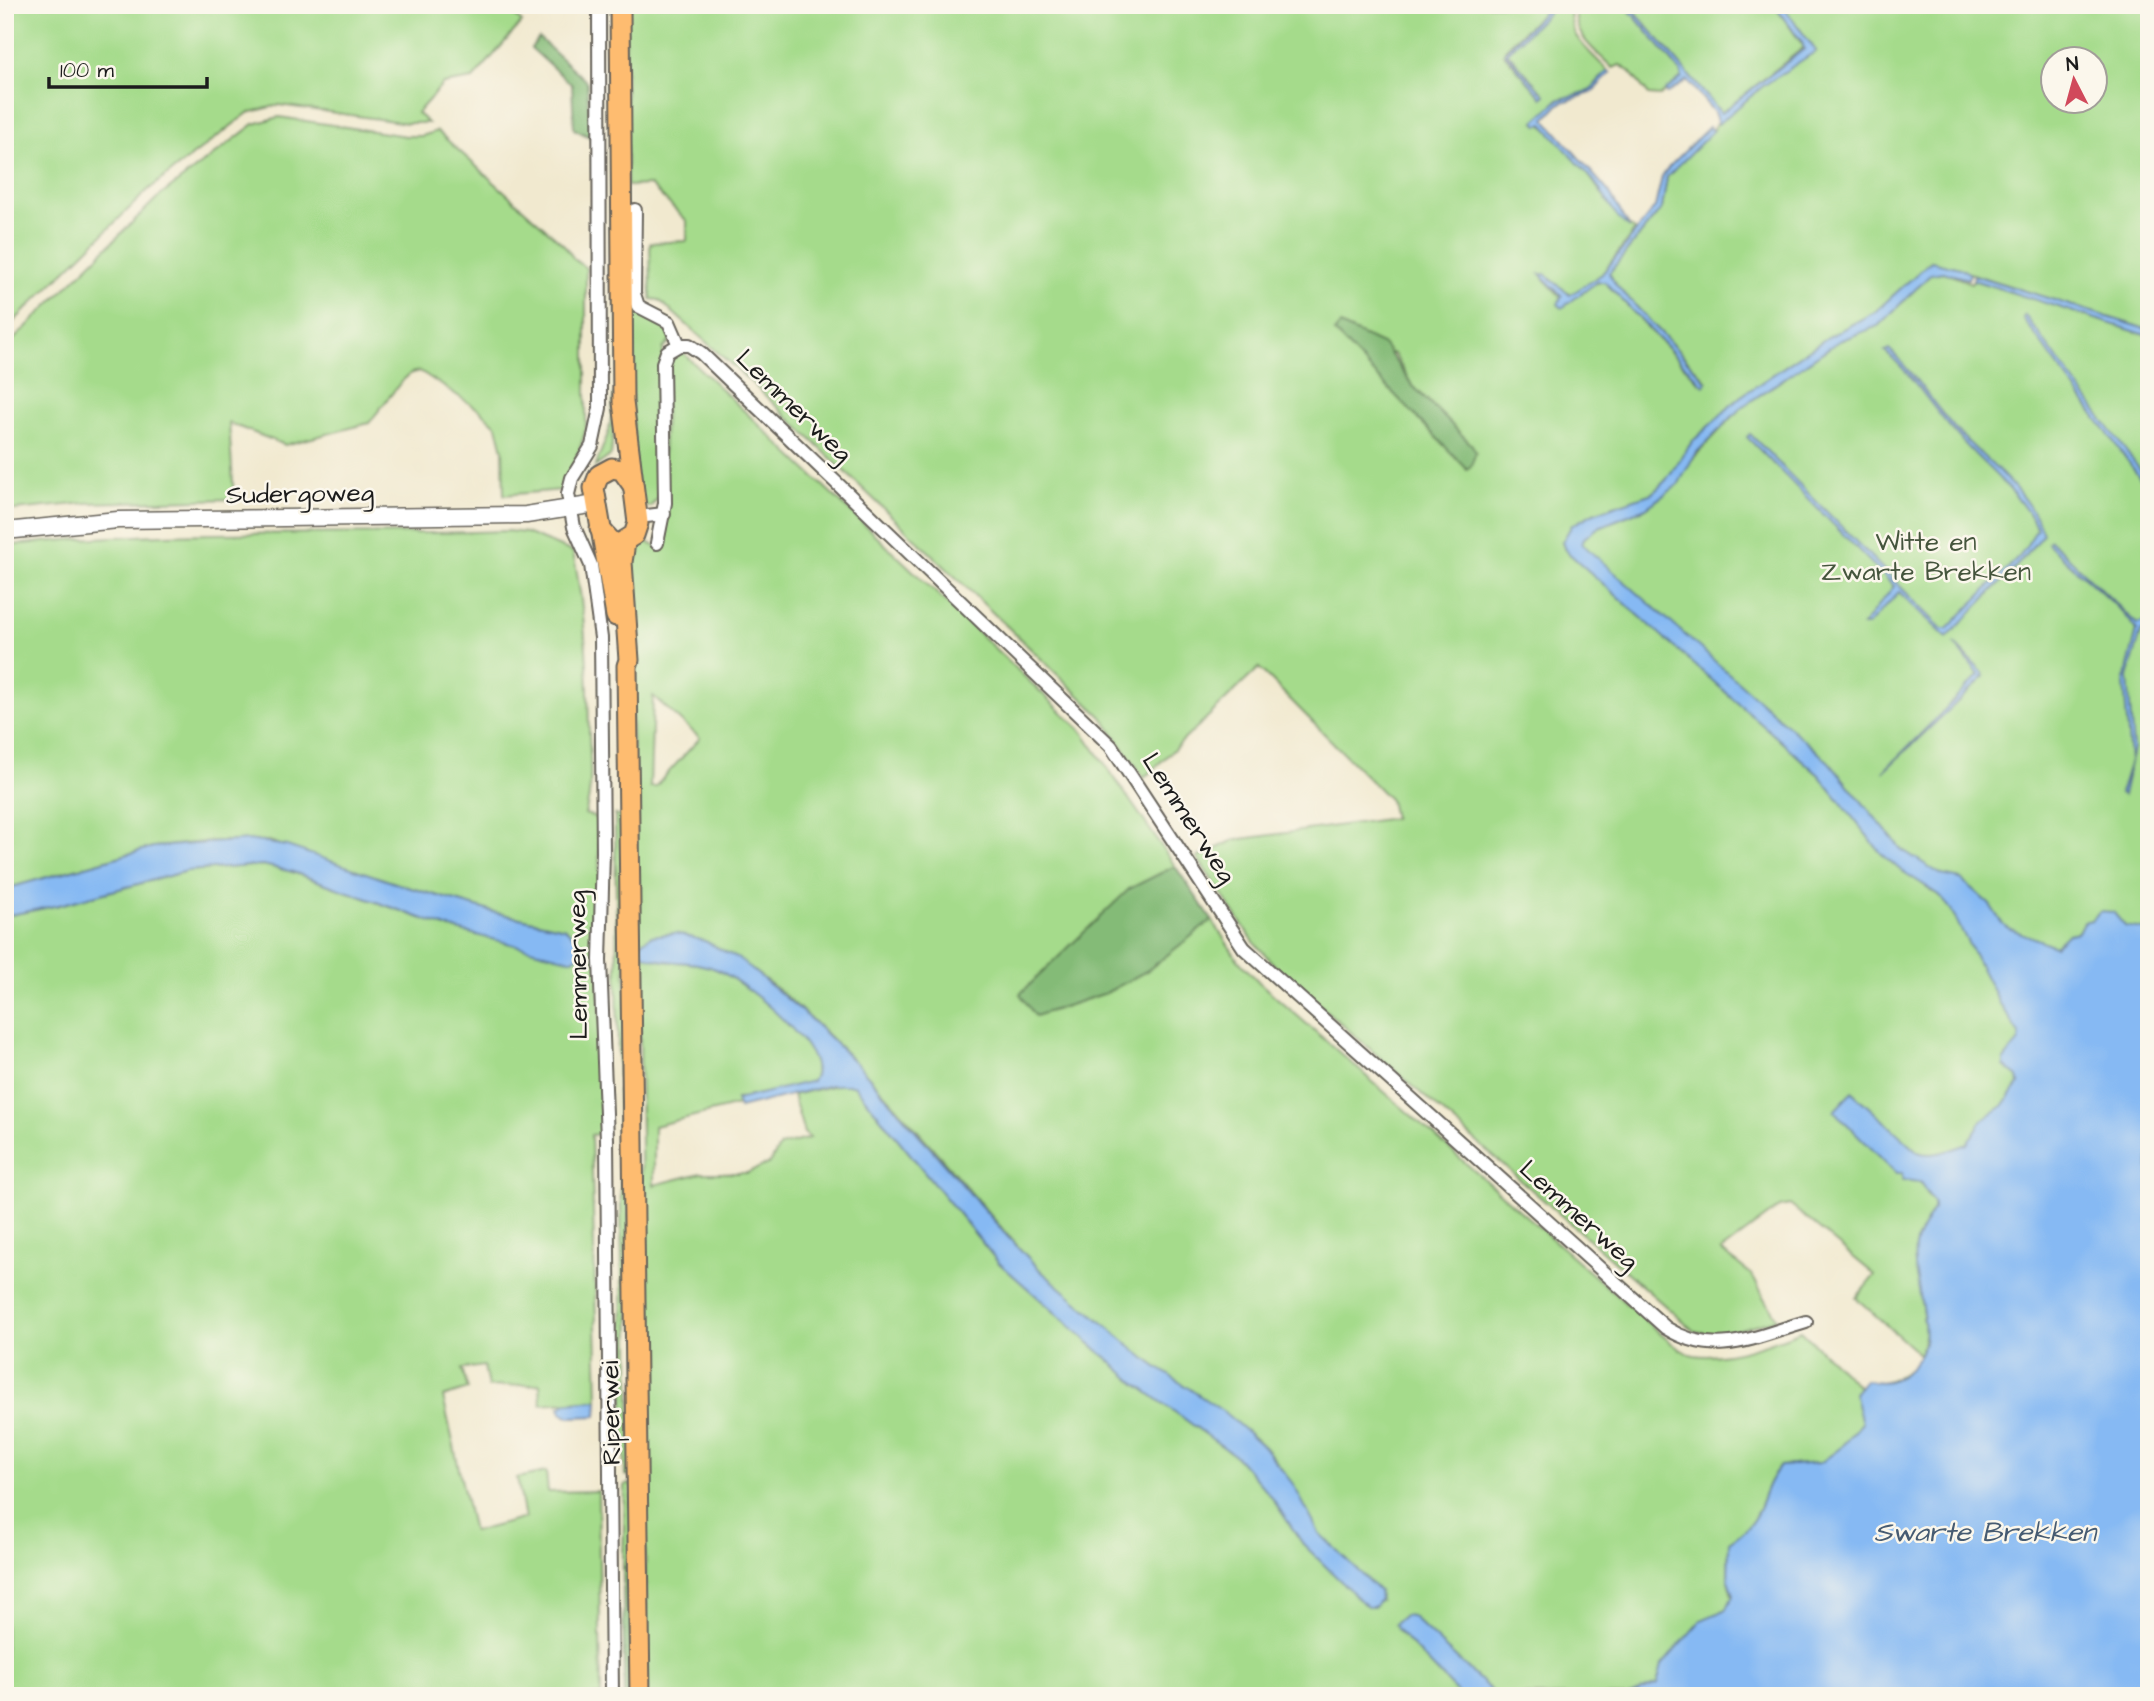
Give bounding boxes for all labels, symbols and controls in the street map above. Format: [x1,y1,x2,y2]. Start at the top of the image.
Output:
scale bar [49,46,206,90]
north arrow [2038,46,2108,116]
text: N [2065,51,2080,79]
text: 100 m [60,56,115,85]
street label: Lemmerweg [726,341,860,472]
street label: Sudergoweg [226,475,374,515]
park label: Witte en Zwarte Brekken [1821,524,2031,590]
street label: Lemmerweg [1132,746,1245,892]
street label: Lemmerweg [559,890,599,1040]
street label: Lemmerweg [1510,1152,1647,1280]
street label: Riperwei [592,1360,630,1466]
water label: Swarte Brekken [1874,1513,2098,1552]

